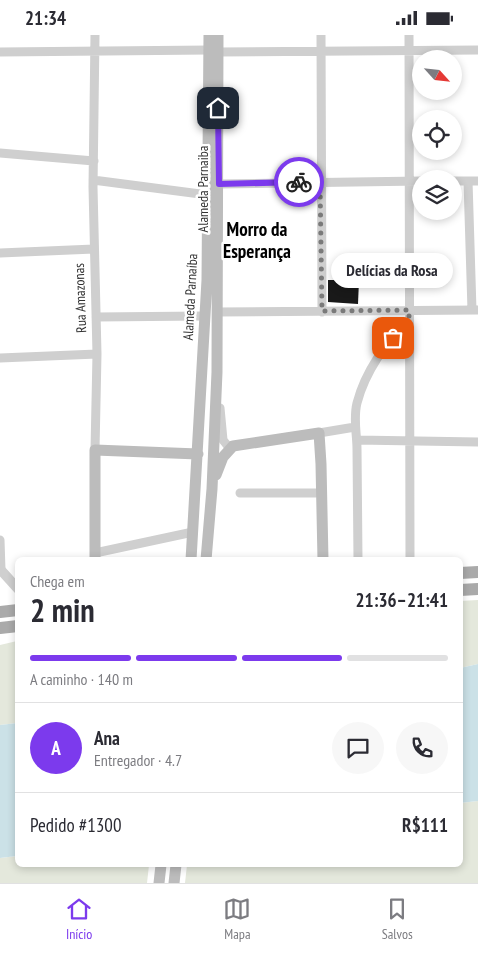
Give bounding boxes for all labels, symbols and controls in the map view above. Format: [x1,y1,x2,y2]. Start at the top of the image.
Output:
text: 21:34 [25,6,66,30]
north arrow [412,50,462,100]
map controls [412,50,462,220]
pin [197,87,239,129]
icon: home [204,94,232,122]
button: locate [412,110,462,160]
street label: Alameda Parnaiba [194,146,212,232]
courier [274,157,324,207]
icon: bike [285,168,313,196]
button: layers [412,170,462,220]
district label: Morro da Esperança [223,217,291,263]
street label: Alameda Parnaíba [179,253,201,341]
callout: Delícias da Rosa [332,253,454,288]
text: Delícias da Rosa [346,260,438,280]
street label: Rua Amazonas [70,263,90,333]
pin [372,317,414,359]
icon: bag [379,324,407,352]
text: Chega em [30,571,85,591]
text: 21:36–21:41 [355,588,448,612]
text: 2 min [30,589,95,631]
text: A caminho · 140 m [30,669,133,689]
button: chat [332,722,384,774]
button: phone [396,722,448,774]
text: Ana [94,726,120,750]
text: A [51,736,61,760]
text: Entregador · 4.7 [94,750,182,770]
text: Pedido #1300 [30,813,121,837]
text: R$111 [402,813,448,837]
tab: Início [65,895,93,943]
tab: Mapa [223,895,251,943]
tab: Salvos [382,895,413,943]

